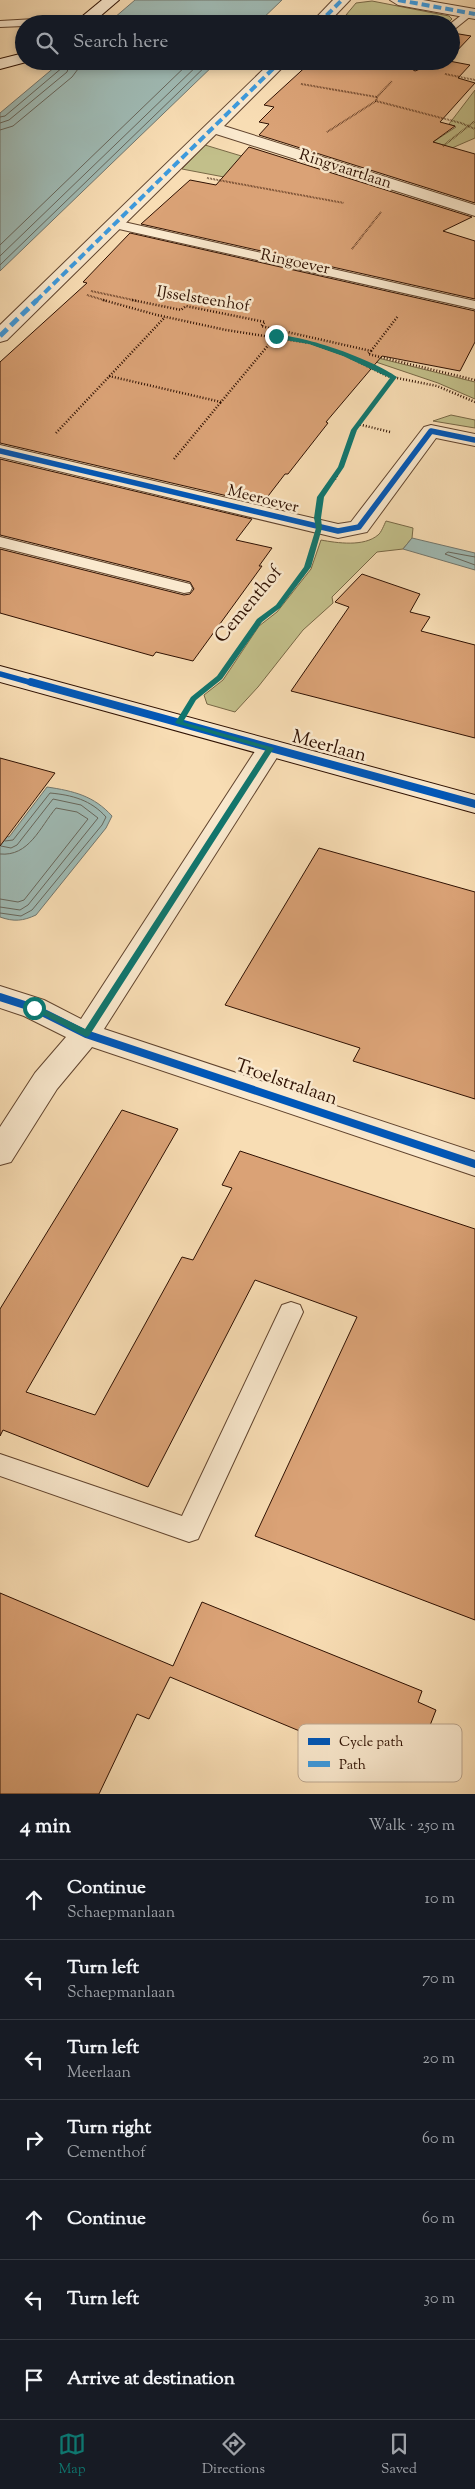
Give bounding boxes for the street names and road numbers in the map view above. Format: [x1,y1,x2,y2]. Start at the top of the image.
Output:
street label: Ringvaartlaan [296,144,395,196]
street label: Ringoever [258,244,332,282]
street label: IJsselsteenhof [155,281,253,319]
street label: Meeroever [225,480,301,520]
street label: Cementhof [209,559,290,649]
street label: Meerlaan [289,724,369,770]
street label: Troelstralaan [231,1053,341,1113]

